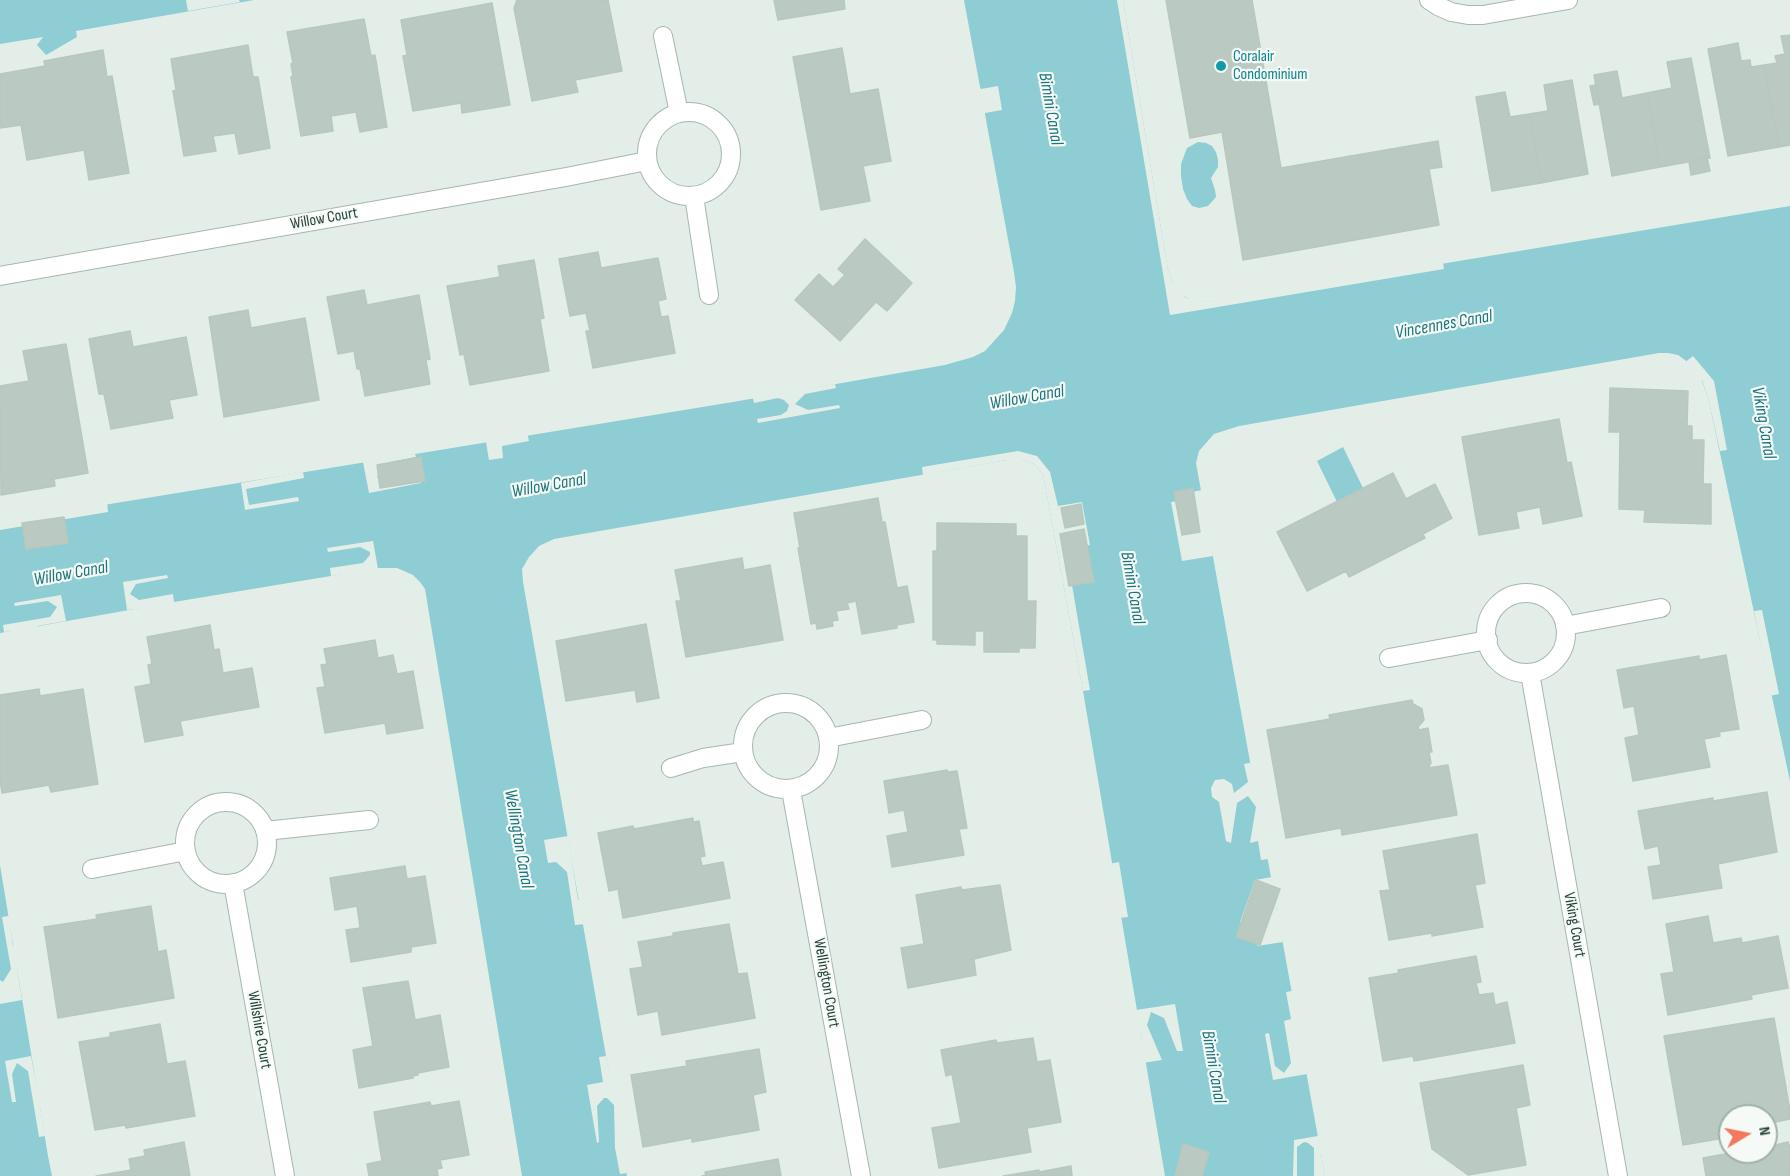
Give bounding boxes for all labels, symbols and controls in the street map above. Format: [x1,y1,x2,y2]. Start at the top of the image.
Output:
place label: Coralair Condominium [1233,47,1307,85]
marker: Coralair Condominium [1214,59,1228,73]
water label: Bimini Canal [1033,71,1067,147]
street label: Willow Court [289,204,359,234]
water label: Vincennes Canal [1394,306,1494,344]
water label: Willow Canal [988,381,1066,415]
water label: Viking Canal [1746,385,1780,461]
water label: Willow Canal [510,469,588,503]
water label: Bimini Canal [1115,550,1149,626]
water label: Willow Canal [32,557,110,591]
water label: Wellington Canal [499,788,537,890]
street label: Viking Court [1559,891,1589,959]
street label: Wellington Court [809,937,843,1029]
street label: Willshire Court [243,990,275,1070]
water label: Bimini Canal [1196,1029,1230,1105]
north arrow [1718,1104,1778,1164]
text: N [1754,1125,1774,1137]

